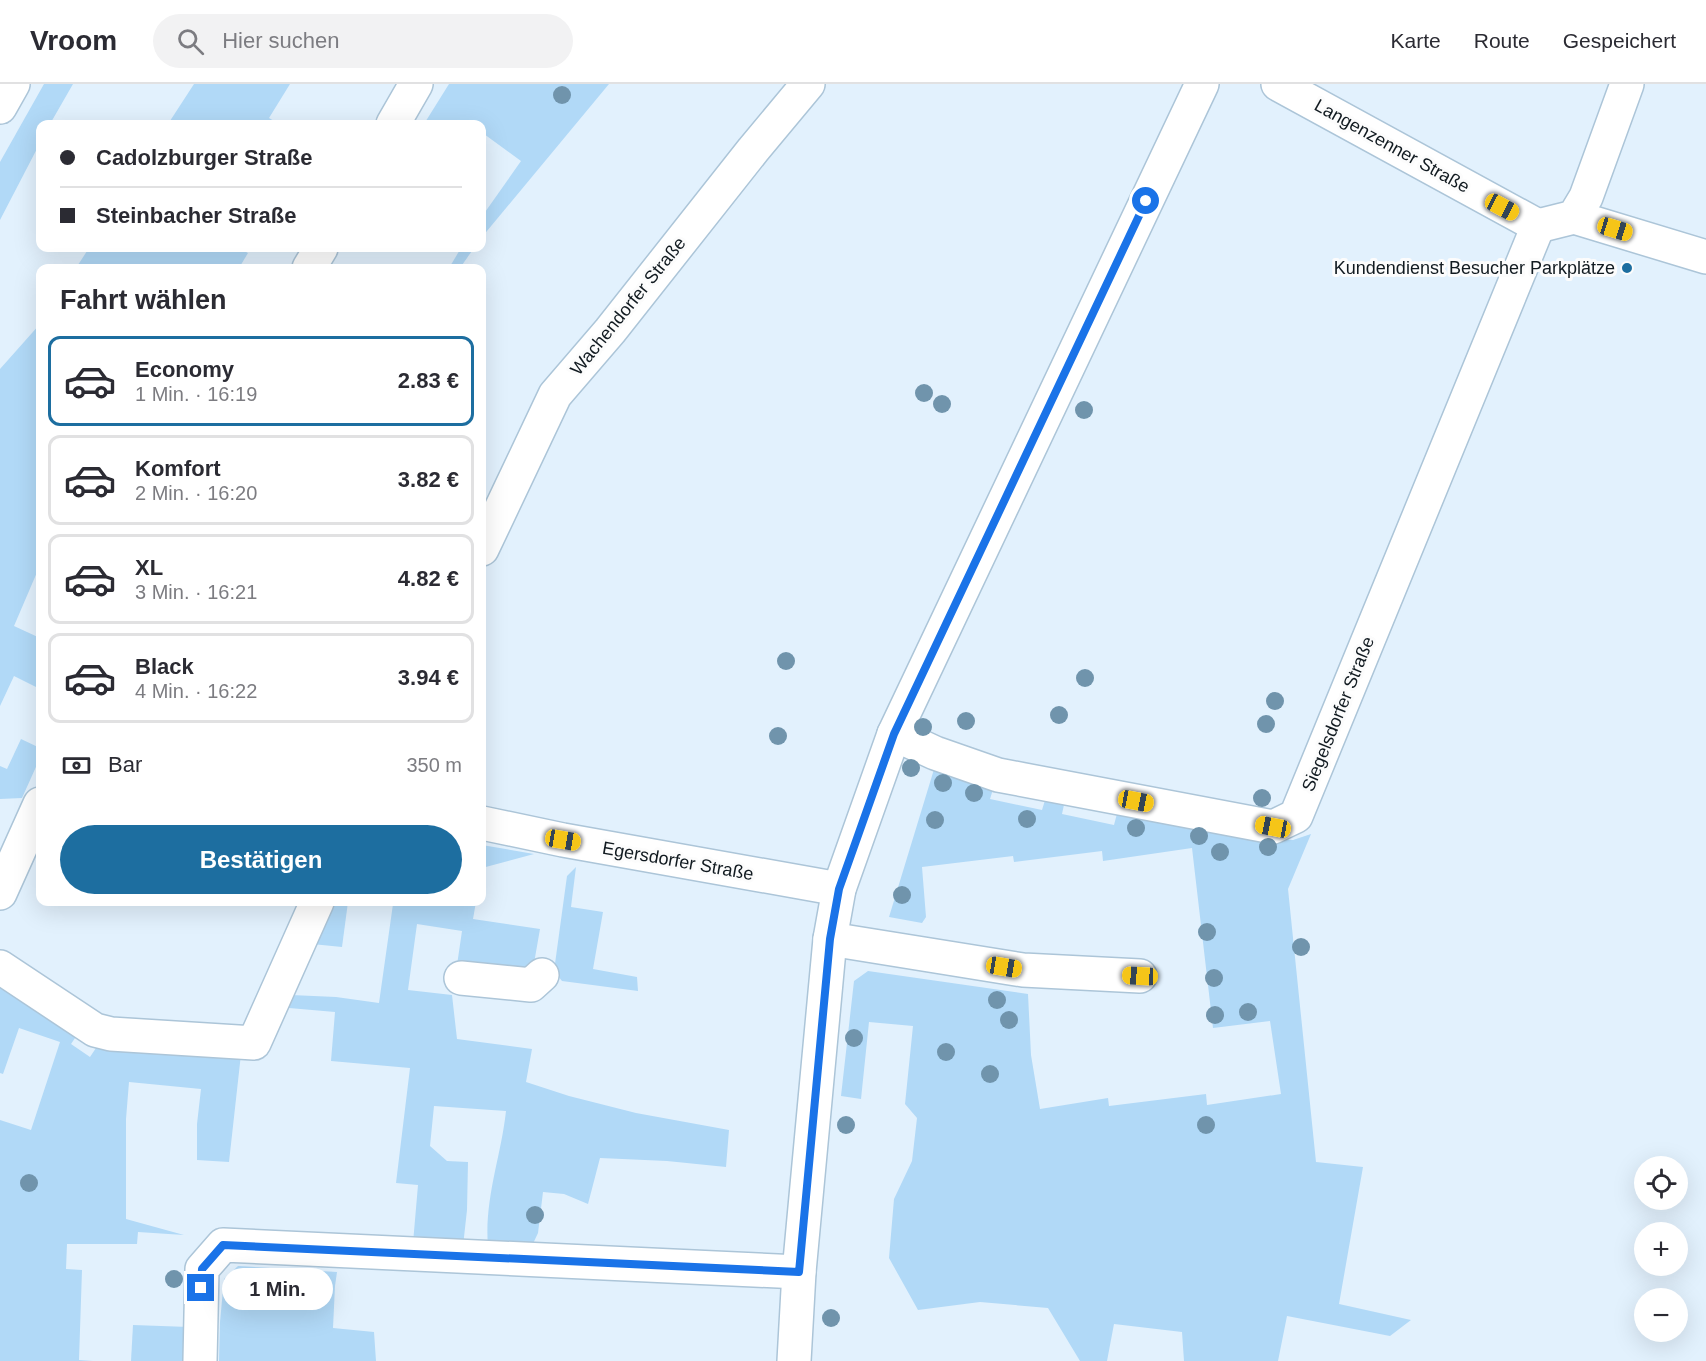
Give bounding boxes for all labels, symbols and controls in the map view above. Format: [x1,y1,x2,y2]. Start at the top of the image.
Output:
search box [153,14,573,68]
text: Vroom [30,25,117,56]
icon: search [174,25,207,58]
text: Hier suchen [222,28,340,53]
text: Karte [1391,29,1441,52]
text: Route [1474,29,1530,52]
text: Gespeichert [1563,29,1676,52]
street label: Langenzenner Straße [1311,95,1473,197]
text: Cadolzburger Straße [96,145,312,170]
route start [1132,187,1159,214]
car [1482,191,1522,223]
text: Steinbacher Straße [96,203,297,228]
car [1595,215,1635,243]
street label: Wachendorfer Straße [566,233,690,379]
place label: Kundendienst Besucher Parkplätze [1334,258,1615,278]
marker: Kundendienst Besucher Parkplätze [1620,261,1634,275]
text: Fahrt wählen [60,285,227,315]
icon: car [63,354,117,408]
text: Economy [135,357,234,382]
text: 2.83 € [398,368,459,393]
text: 1 Min. · 16:19 [135,383,257,405]
icon: car [63,453,117,507]
text: Komfort [135,456,221,481]
text: 3.82 € [398,467,459,492]
text: 2 Min. · 16:20 [135,482,257,504]
icon: car [63,552,117,606]
text: XL [135,555,163,580]
text: 4.82 € [398,566,459,591]
text: 3 Min. · 16:21 [135,581,257,603]
street label: Siegelsdorfer Straße [1298,634,1378,794]
icon: car [63,651,117,705]
text: Black [135,654,194,679]
text: 3.94 € [398,665,459,690]
text: 4 Min. · 16:22 [135,680,257,702]
icon: cash [60,749,93,782]
text: Bar [108,752,142,777]
text: 350 m [406,754,462,776]
car [1117,789,1155,813]
car [1254,815,1292,839]
button: Bestätigen [60,825,462,894]
car [544,828,582,852]
street label: Egersdorfer Straße [601,838,755,884]
car [985,955,1023,979]
car [1122,966,1158,986]
map controls [1634,1156,1688,1342]
button: locate [1634,1156,1688,1210]
button: + [1634,1222,1688,1276]
callout: 1 Min. [222,1267,333,1309]
route end [187,1274,214,1301]
text: 1 Min. [249,1278,306,1300]
button: − [1634,1288,1688,1342]

